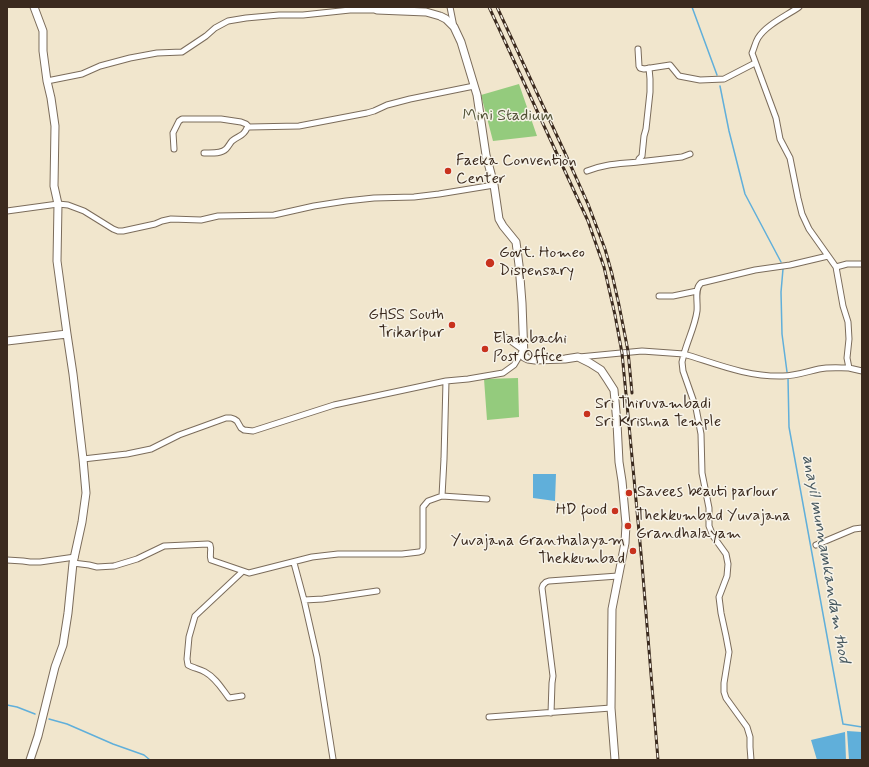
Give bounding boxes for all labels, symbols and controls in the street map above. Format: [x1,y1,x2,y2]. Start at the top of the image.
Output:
park label: Mini Stadium [462,107,554,127]
place label: Faeka Convention Center [456,152,577,190]
marker: Faeka Convention Center [443,166,453,176]
place label: Govt. Homeo Dispensary [499,244,585,282]
marker: Govt. Homeo Dispensary [484,257,496,269]
place label: GHSS South Trikaripur [368,306,444,344]
marker: GHSS South Trikaripur [447,320,457,330]
place label: Elambachi Post Office [493,330,567,368]
marker: Elambachi Post Office [480,344,490,354]
place label: Sri Thiruvambadi Sri Krishna Temple [595,395,721,433]
marker: Sri Thiruvambadi Sri Krishna Temple [582,409,592,419]
water label: anayil munnamkandam thod [797,454,853,664]
place label: Savees beauti parlour [637,483,778,503]
marker: Savees beauti parlour [624,488,634,498]
place label: HD food [556,501,607,521]
marker: HD food [610,506,620,516]
place label: Thekkumbad Yuvajana Grandhalayam [636,507,791,545]
marker: Thekkumbad Yuvajana Grandhalayam [623,521,633,531]
place label: Yuvajana Granthalayam Thekkumbad [451,532,625,570]
marker: Yuvajana Granthalayam Thekkumbad [628,546,638,556]

